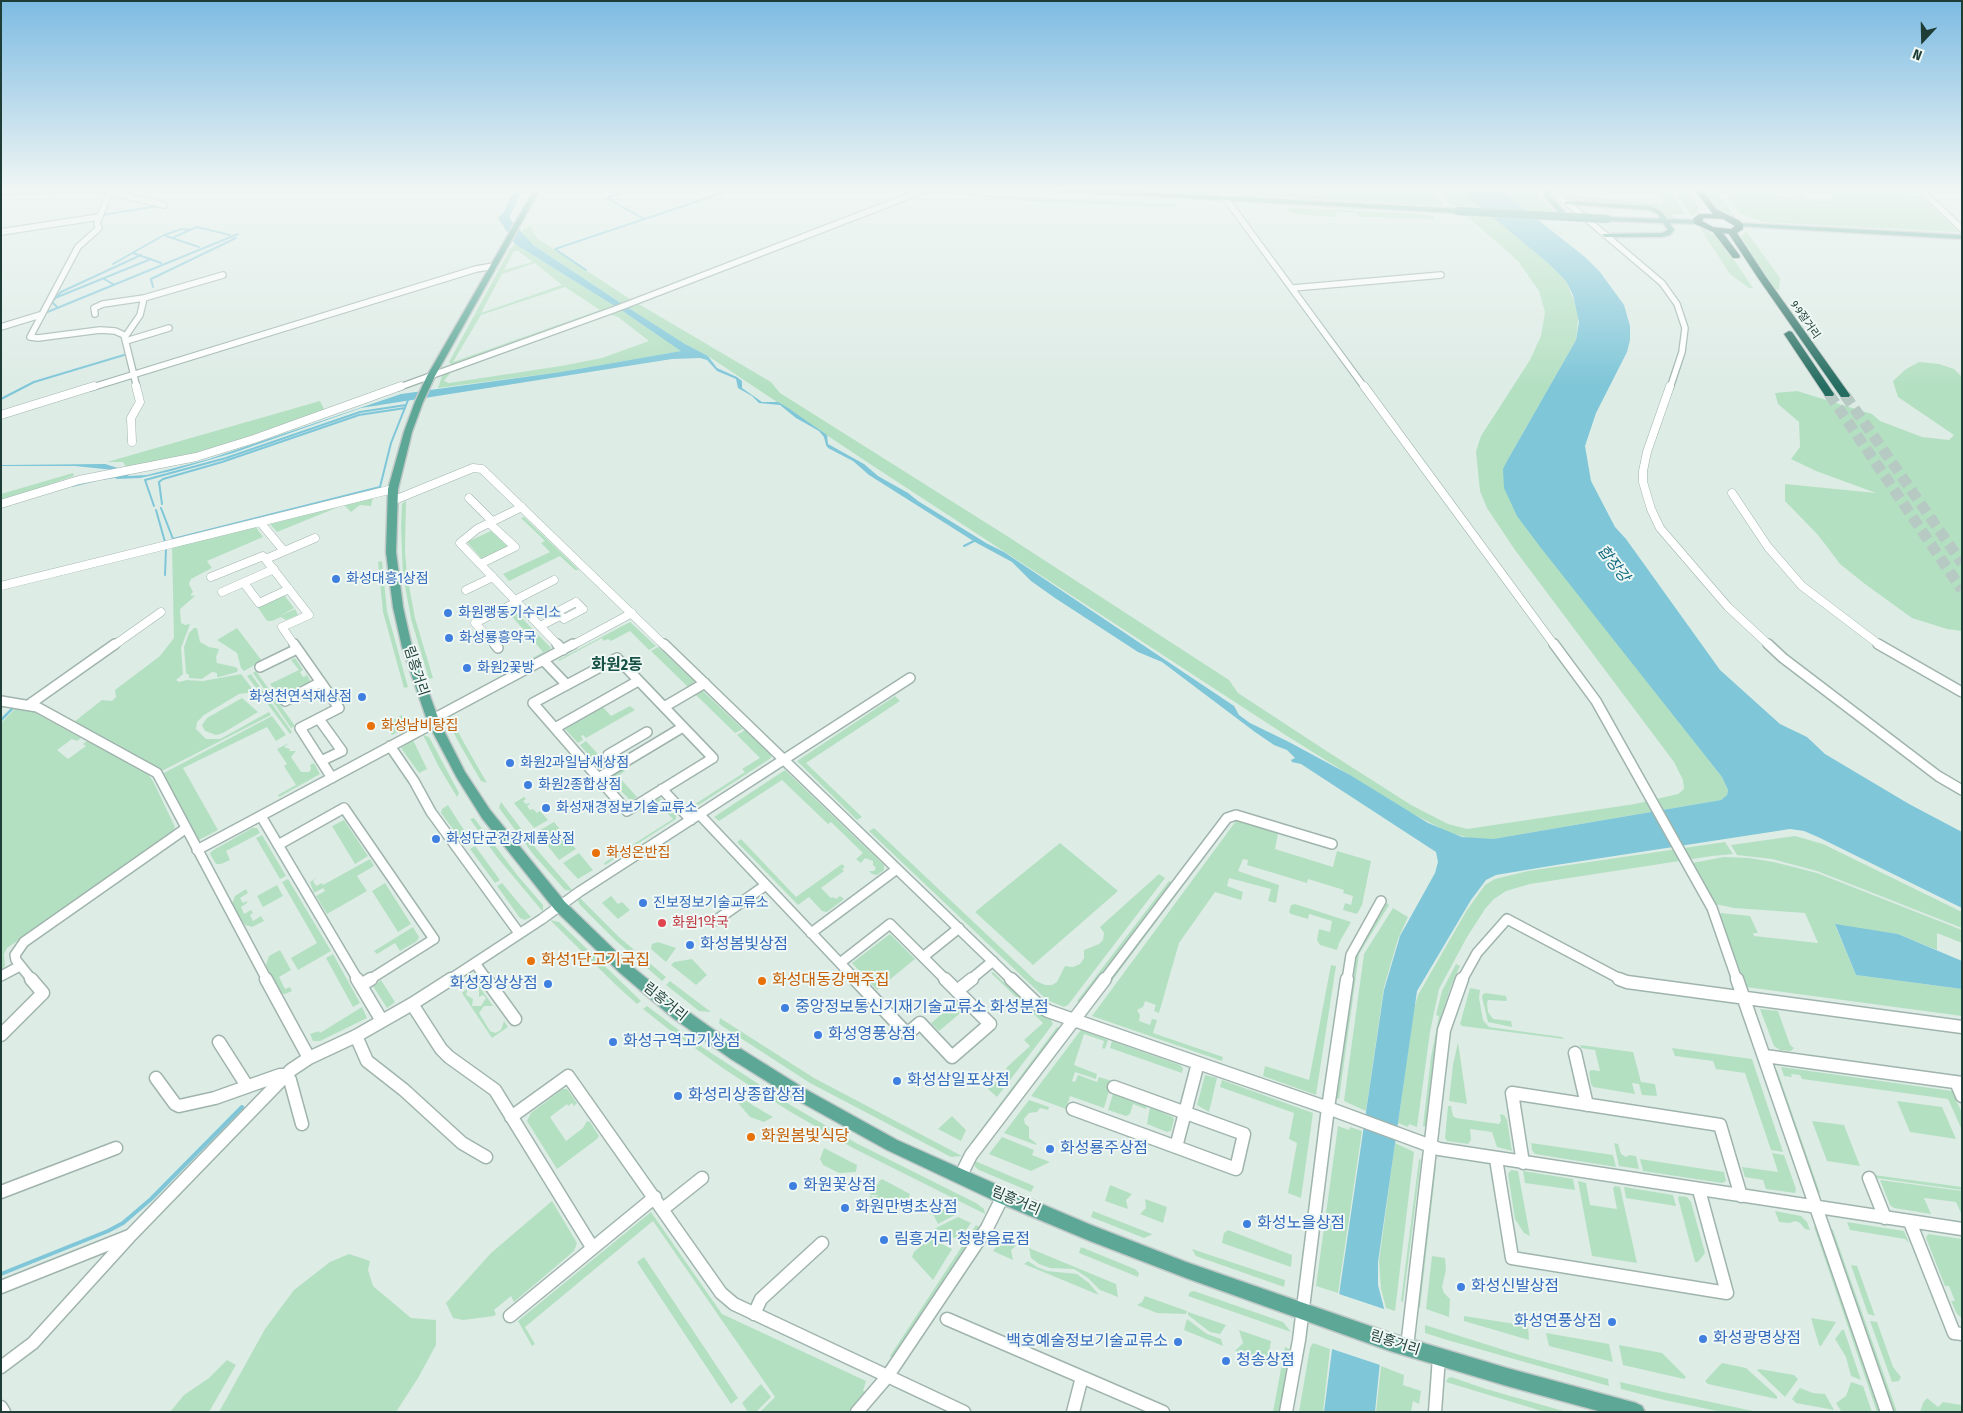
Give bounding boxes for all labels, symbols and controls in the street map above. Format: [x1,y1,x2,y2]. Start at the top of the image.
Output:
north arrow [1898,15,1948,65]
text: N [1910,45,1924,64]
street label: 9·9절거리 [1787,298,1823,342]
water label: 합장강 [1593,542,1633,586]
place label: 화성대흥1상점 [346,571,429,587]
marker: 화성대흥1상점 [330,573,342,585]
place label: 화원랭동기수리소 [458,605,561,621]
marker: 화원랭동기수리소 [442,607,454,619]
place label: 화성룡흥약국 [459,630,536,646]
marker: 화성룡흥약국 [443,632,455,644]
street label: 림흥거리 [400,644,432,698]
district label: 화원2동 [591,656,643,676]
place label: 화원2꽃방 [477,660,535,676]
marker: 화원2꽃방 [461,662,473,674]
place label: 화성천연석재상점 [249,689,352,705]
marker: 화성천연석재상점 [356,691,368,703]
place label: 화성남비탕집 [381,718,458,734]
marker: 화성남비탕집 [365,720,377,732]
place label: 화원2과일남새상점 [520,755,629,771]
marker: 화원2과일남새상점 [504,757,516,769]
place label: 화원2종합상점 [538,777,621,793]
marker: 화원2종합상점 [522,779,534,791]
place label: 화성재경정보기술교류소 [556,800,698,816]
marker: 화성재경정보기술교류소 [540,802,552,814]
place label: 화성단군건강제품상점 [446,831,575,847]
marker: 화성단군건강제품상점 [430,833,442,845]
place label: 화성온반집 [606,845,670,861]
marker: 화성온반집 [590,847,602,859]
place label: 진보정보기술교류소 [653,895,769,911]
marker: 진보정보기술교류소 [637,897,649,909]
place label: 화원1약국 [672,915,729,931]
marker: 화원1약국 [656,917,668,929]
place label: 화성봄빛상점 [700,935,788,955]
marker: 화성봄빛상점 [684,939,696,951]
place label: 화성1단고기국집 [541,951,650,971]
marker: 화성1단고기국집 [525,955,537,967]
place label: 화성대동강맥주집 [772,971,890,991]
place label: 화성징상상점 [450,974,538,994]
marker: 화성대동강맥주집 [756,975,768,987]
marker: 화성징상상점 [542,978,554,990]
street label: 림흥거리 [640,979,690,1025]
place label: 중앙정보통신기재기술교류소 화성분점 [795,998,1049,1018]
marker: 중앙정보통신기재기술교류소 화성분점 [779,1002,791,1014]
place label: 화성영풍상점 [828,1025,916,1045]
marker: 화성영풍상점 [812,1029,824,1041]
place label: 화성구역고기상점 [623,1032,741,1052]
marker: 화성구역고기상점 [607,1036,619,1048]
place label: 화성삼일포상점 [907,1071,1010,1091]
marker: 화성삼일포상점 [891,1075,903,1087]
place label: 화성리상종합상점 [688,1086,806,1106]
marker: 화성리상종합상점 [672,1090,684,1102]
place label: 화원봄빛식당 [761,1127,849,1147]
marker: 화원봄빛식당 [745,1131,757,1143]
place label: 화성룡주상점 [1060,1139,1148,1159]
marker: 화성룡주상점 [1044,1143,1056,1155]
place label: 화원꽃상점 [803,1176,877,1196]
marker: 화원꽃상점 [787,1180,799,1192]
street label: 림흥거리 [989,1183,1043,1219]
place label: 화원만병초상점 [855,1198,958,1218]
marker: 화원만병초상점 [839,1202,851,1214]
place label: 화성노을상점 [1257,1214,1345,1234]
marker: 화성노을상점 [1241,1218,1253,1230]
place label: 림흥거리 청량음료점 [894,1230,1030,1250]
marker: 림흥거리 청량음료점 [878,1234,890,1246]
place label: 화성신발상점 [1471,1277,1559,1297]
marker: 화성신발상점 [1455,1281,1467,1293]
place label: 화성연풍상점 [1514,1312,1602,1332]
marker: 화성연풍상점 [1606,1316,1618,1328]
street label: 림흥거리 [1368,1327,1422,1359]
place label: 화성광명상점 [1713,1329,1801,1349]
place label: 백호예술정보기술교류소 [1006,1332,1168,1352]
marker: 화성광명상점 [1697,1333,1709,1345]
marker: 백호예술정보기술교류소 [1172,1336,1184,1348]
place label: 청송상점 [1236,1351,1295,1371]
marker: 청송상점 [1220,1355,1232,1367]

